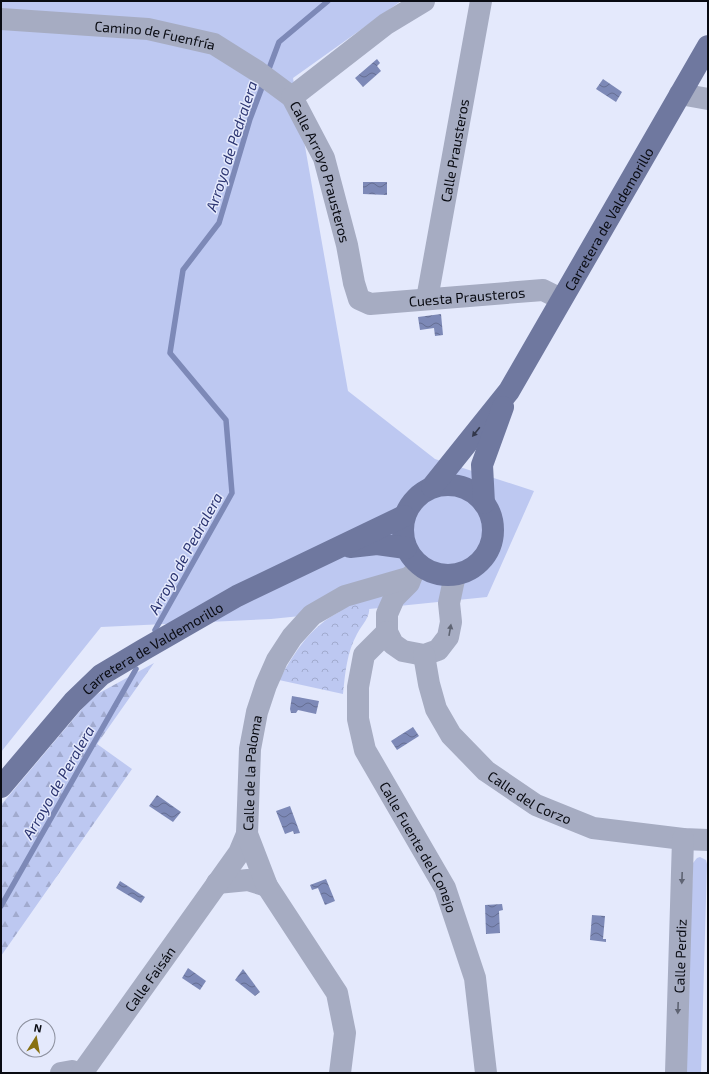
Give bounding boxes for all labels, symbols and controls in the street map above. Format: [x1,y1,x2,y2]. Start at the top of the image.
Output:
street label: Camino de Fuenfría [94,17,217,53]
water label: Arroyo de Pedralera [201,79,262,215]
street label: Calle Prausteros [436,97,472,203]
street label: Calle Arroyo Prausteros [287,98,354,244]
street label: Carretera de Valdemorillo [560,144,657,294]
street label: Cuesta Prausteros [408,283,526,309]
one-way arrow [471,427,480,438]
water label: Arroyo de Pedralera [144,489,227,618]
street label: Carretera de Valdemorillo [78,598,226,698]
one-way arrow [447,623,453,636]
street label: Calle de la Paloma [239,714,265,831]
water label: Arroyo de Peralera [18,722,99,843]
street label: Calle del Corzo [485,766,574,827]
street label: Calle Fuente del Conejo [376,778,461,915]
one-way arrow [678,872,685,884]
street label: Calle Perdiz [670,919,689,994]
street label: Calle Faisán [120,943,178,1014]
one-way arrow [675,1002,681,1015]
north arrow [16,1018,56,1058]
text: N [33,1021,43,1035]

